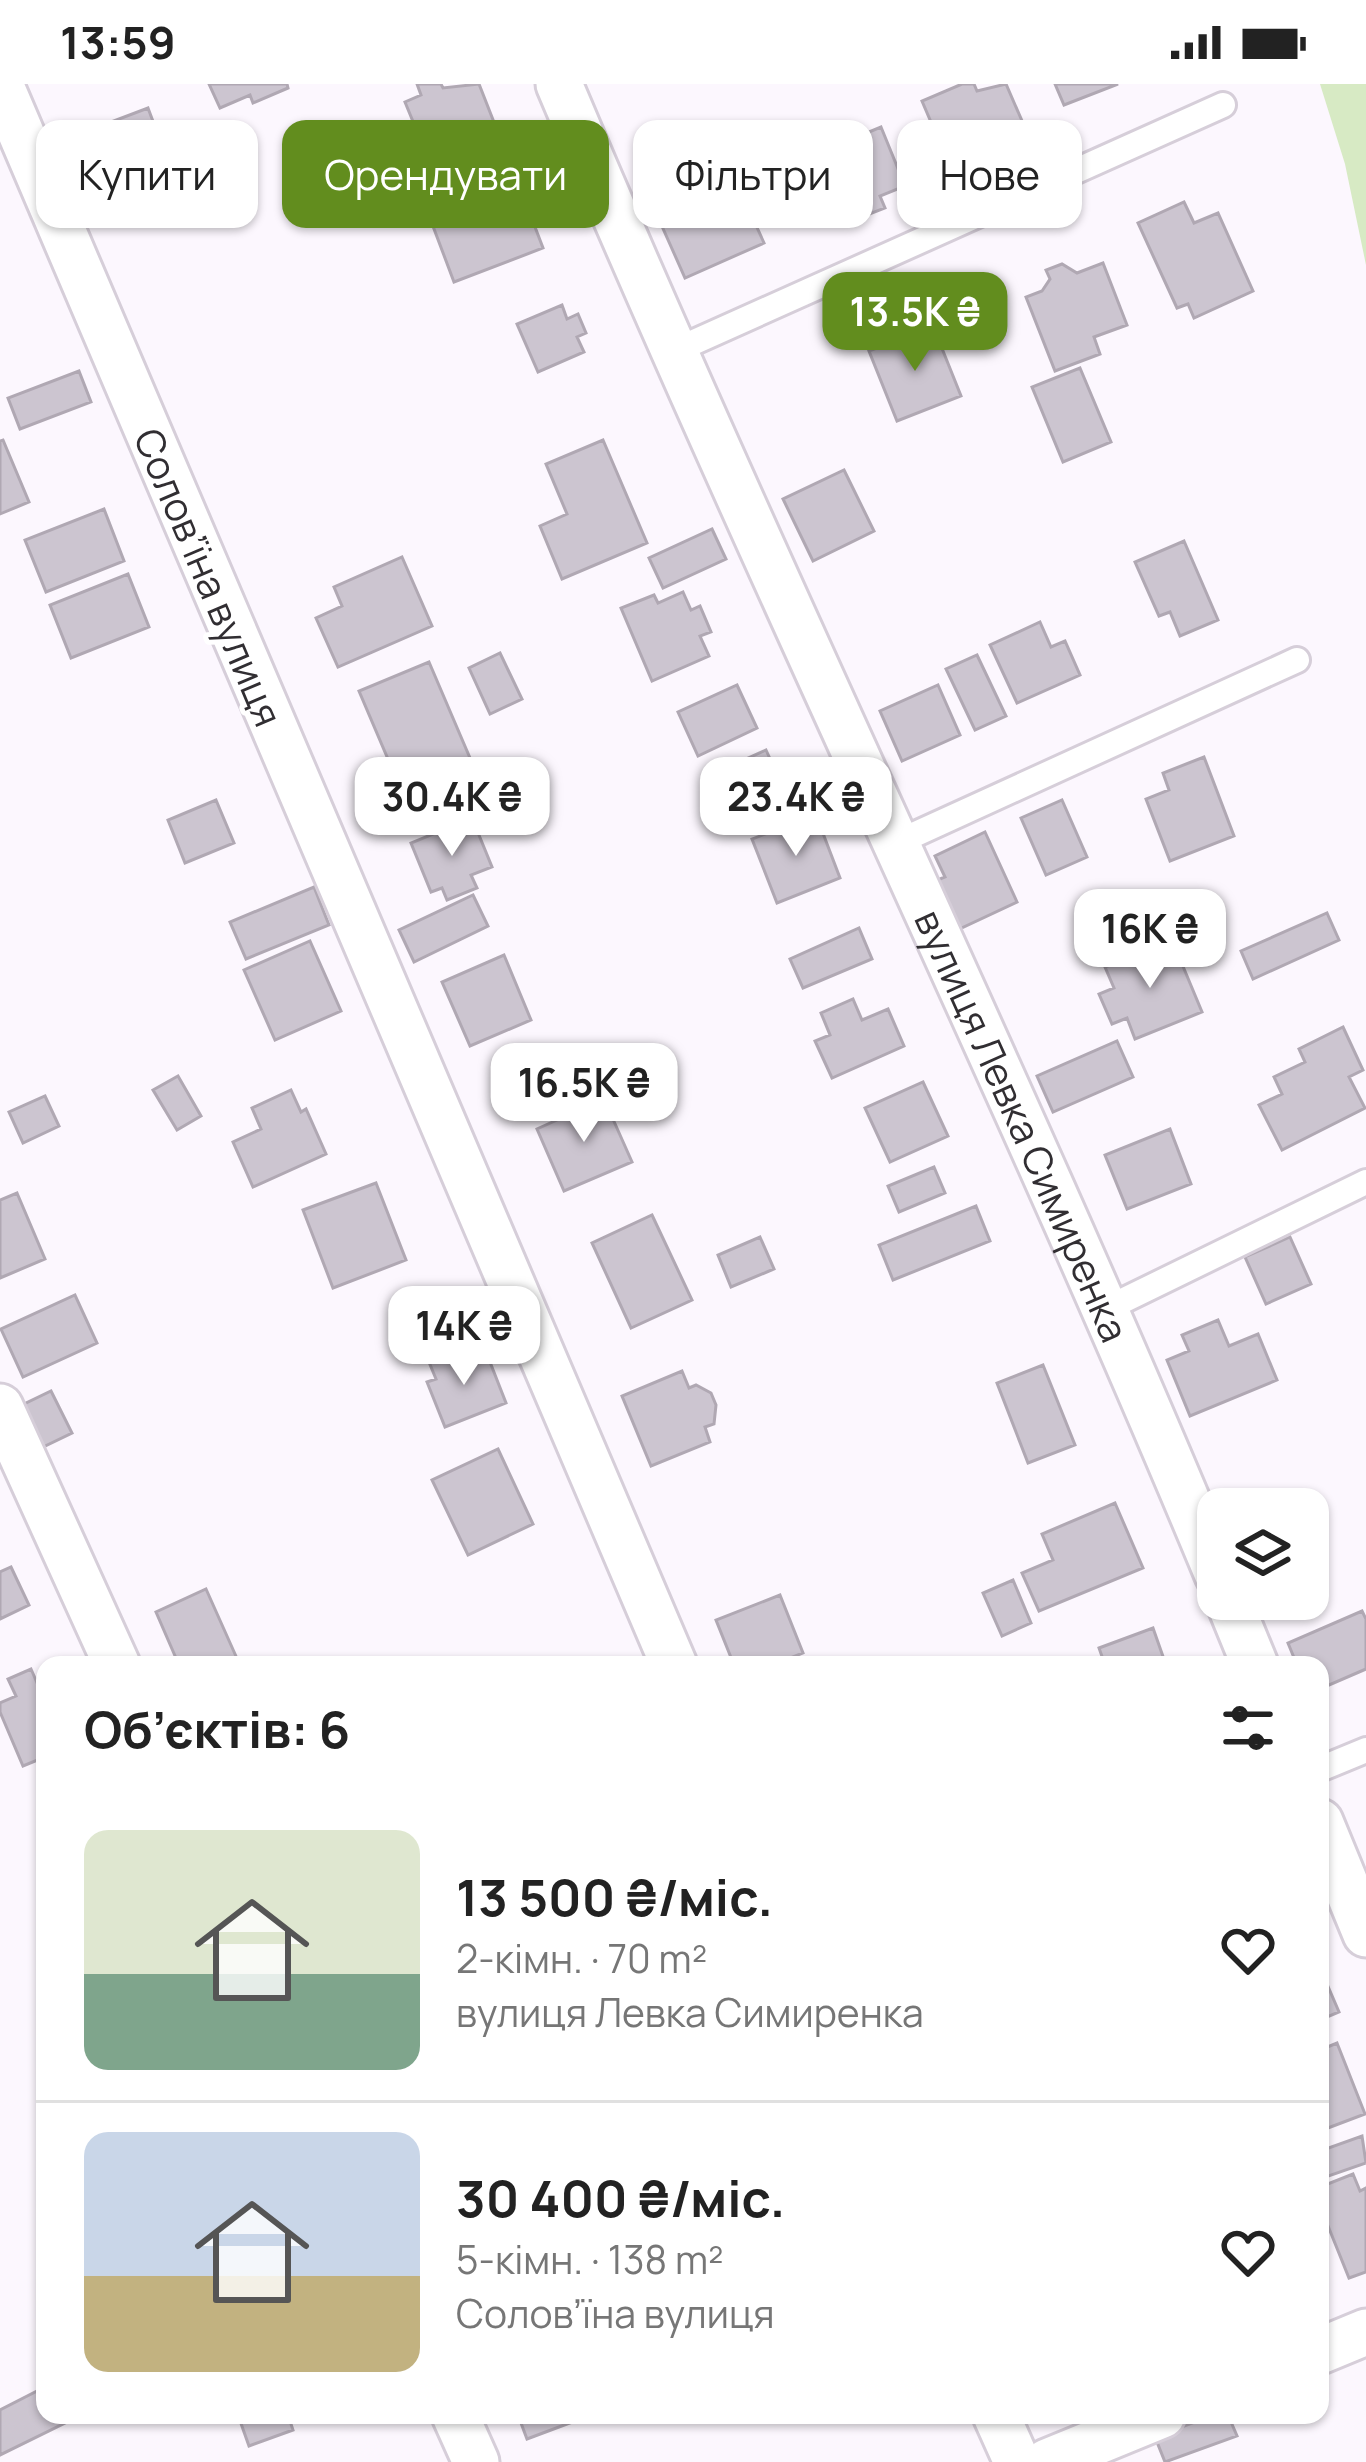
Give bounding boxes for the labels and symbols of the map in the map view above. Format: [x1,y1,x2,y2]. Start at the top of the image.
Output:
pin: 13.5K ₴ [804,272,1026,374]
street label: Соловʼїна вулиця [122,420,296,734]
pin: 30.4K ₴ [341,757,563,859]
pin: 23.4K ₴ [685,757,907,859]
pin: 16K ₴ [1066,889,1234,991]
street label: вулиця Левка Симиренка [903,901,1143,1350]
pin: 16.5K ₴ [473,1043,695,1145]
pin: 14K ₴ [380,1286,548,1388]

